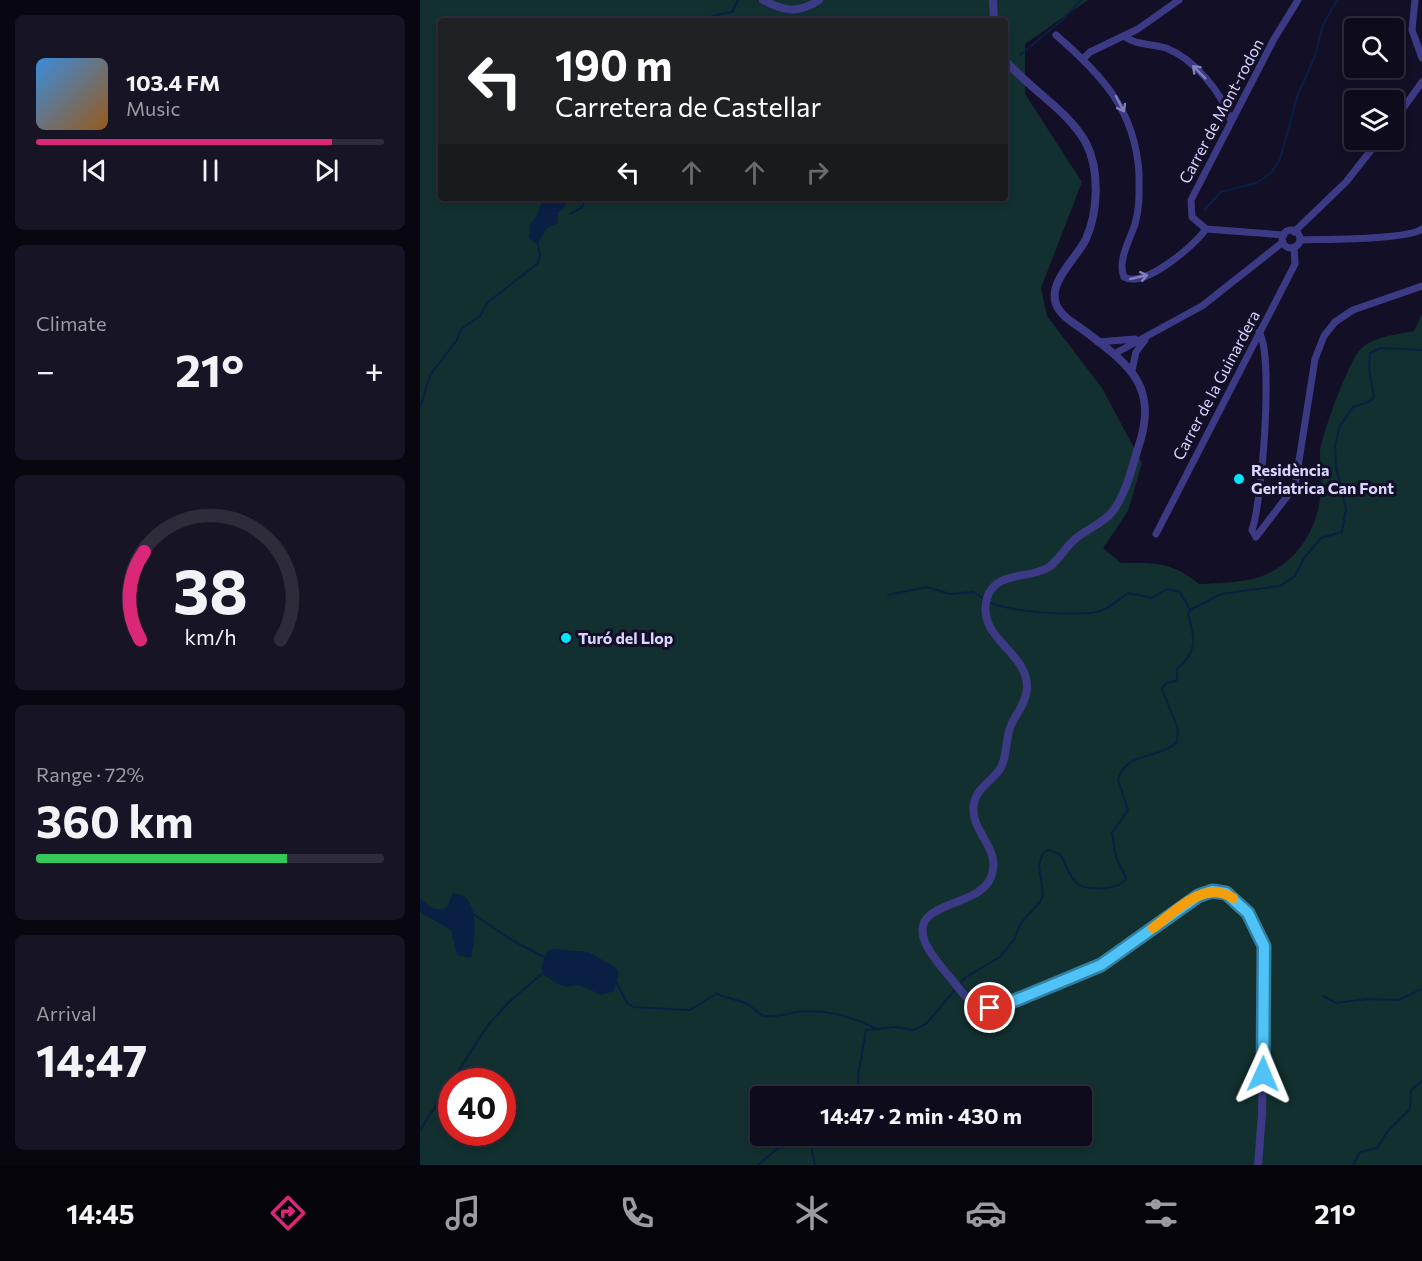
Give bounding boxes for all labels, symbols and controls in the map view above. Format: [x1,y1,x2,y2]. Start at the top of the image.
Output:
map controls [1344,18,1404,150]
button: search [1344,18,1404,78]
street label: Carrer de Mont-rodon [1174,35,1267,187]
text: 190 m [555,38,673,90]
icon: left [456,42,534,120]
one-way arrow [1191,65,1206,80]
text: 103.4 FM [126,69,220,96]
text: Carretera de Castellar [555,90,821,123]
button: layers [1344,90,1404,150]
one-way arrow [1115,95,1126,113]
text: Music [126,96,180,120]
icon: previous [78,154,111,187]
icon: pause [194,154,227,187]
icon: next [310,154,343,187]
icon: left [612,156,645,189]
icon: ahead [675,156,708,189]
icon: ahead [738,156,771,189]
icon: right [801,156,834,189]
one-way arrow [1129,271,1148,283]
street label: Carrer de la Guinardera [1168,307,1263,463]
text: Climate [36,311,106,335]
text: 21° [175,341,244,396]
text: − [36,349,55,390]
text: + [365,349,384,390]
place label: Residència Geriatrica Can Font [1251,460,1394,497]
marker: Residència Geriatrica Can Font [1232,472,1246,486]
text: 38 [173,551,247,627]
text: km/h [184,623,236,649]
place label: Turó del Llop [578,628,673,647]
marker: Turó del Llop [559,631,573,645]
text: Range · 72% [36,762,144,786]
text: 360 km [36,792,194,847]
pin [964,982,1015,1033]
icon: arrive [973,991,1006,1024]
text: Arrival [36,1001,97,1025]
text: 14:47 [36,1031,147,1086]
position arrow [1231,1042,1295,1106]
speed limit sign: 40 [438,1068,516,1146]
text: 14:47 · 2 min · 430 m [820,1102,1022,1129]
icon: directions [267,1192,309,1234]
icon: music [442,1192,484,1234]
icon: phone [616,1192,658,1234]
icon: climate [791,1192,833,1234]
icon: car [965,1192,1007,1234]
icon: filters [1140,1192,1182,1234]
text: 14:45 [66,1197,135,1230]
text: 21° [1314,1197,1356,1230]

